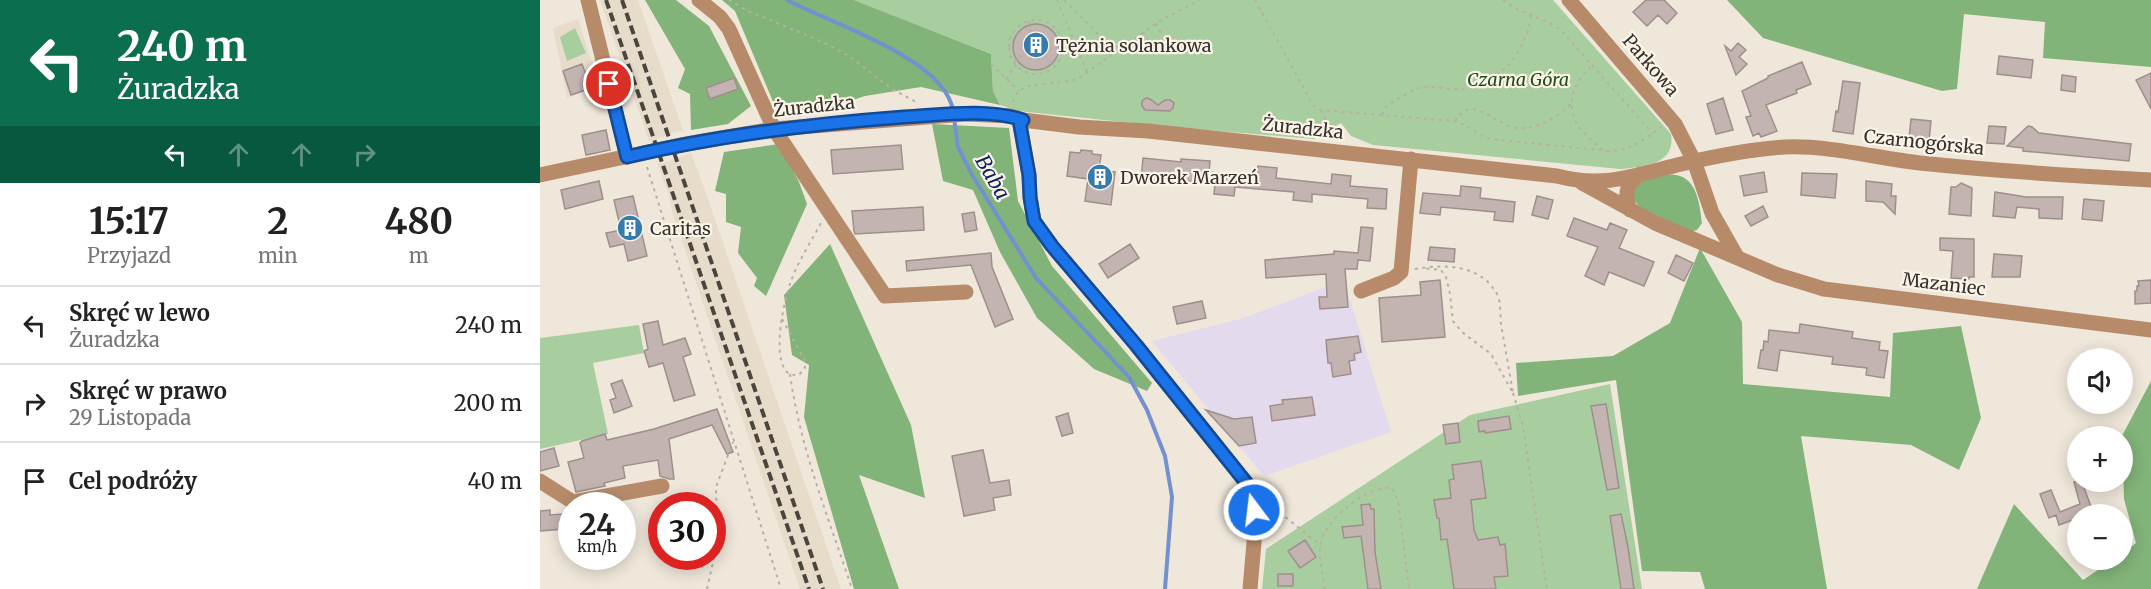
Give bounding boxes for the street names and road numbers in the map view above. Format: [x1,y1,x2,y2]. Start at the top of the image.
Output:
street label: Parkowa [1618,29,1684,101]
street label: Żuradzka [772,90,856,122]
street label: Żuradzka [1261,112,1345,144]
street label: Czarnogórska [1863,124,1986,160]
street label: Mazaniec [1901,267,1987,301]

